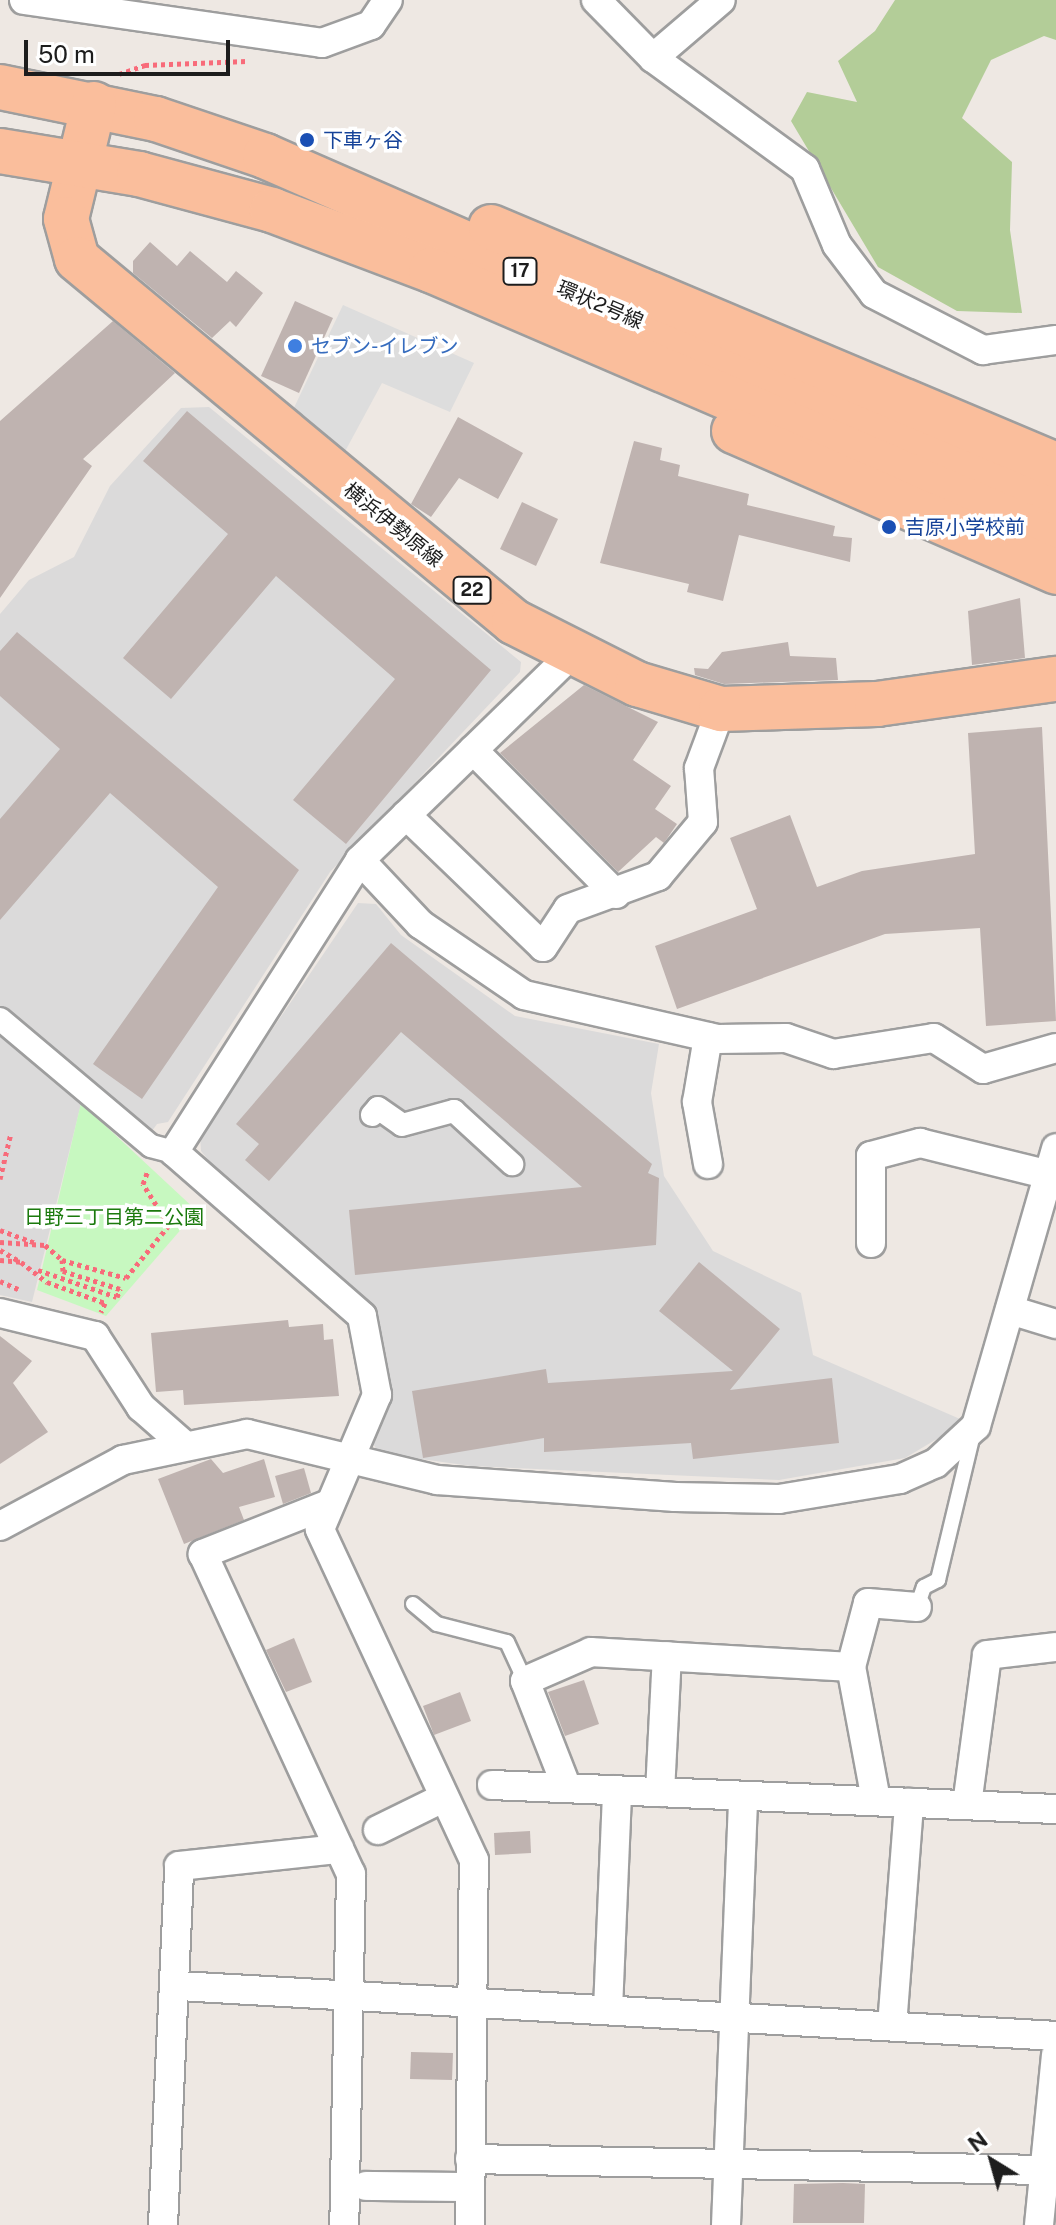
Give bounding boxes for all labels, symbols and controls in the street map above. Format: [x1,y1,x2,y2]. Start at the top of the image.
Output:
scale bar [28,24,234,74]
text: 50 m [38,40,95,68]
place label: 下車ヶ谷 [323,128,403,152]
marker: 下車ヶ谷 [298,131,316,149]
road number: 17 [502,257,538,285]
street label: 環状2号線 [553,276,647,334]
place label: セブン-イレブン [311,334,459,358]
marker: セブン-イレブン [286,337,304,355]
street label: 横浜伊勢原線 [339,478,447,572]
place label: 吉原小学校前 [905,515,1025,539]
marker: 吉原小学校前 [880,518,898,536]
road number: 22 [452,576,492,604]
park label: 日野三丁目第二公園 [24,1205,204,1229]
north arrow [952,2121,1032,2201]
text: N [963,2126,992,2157]

